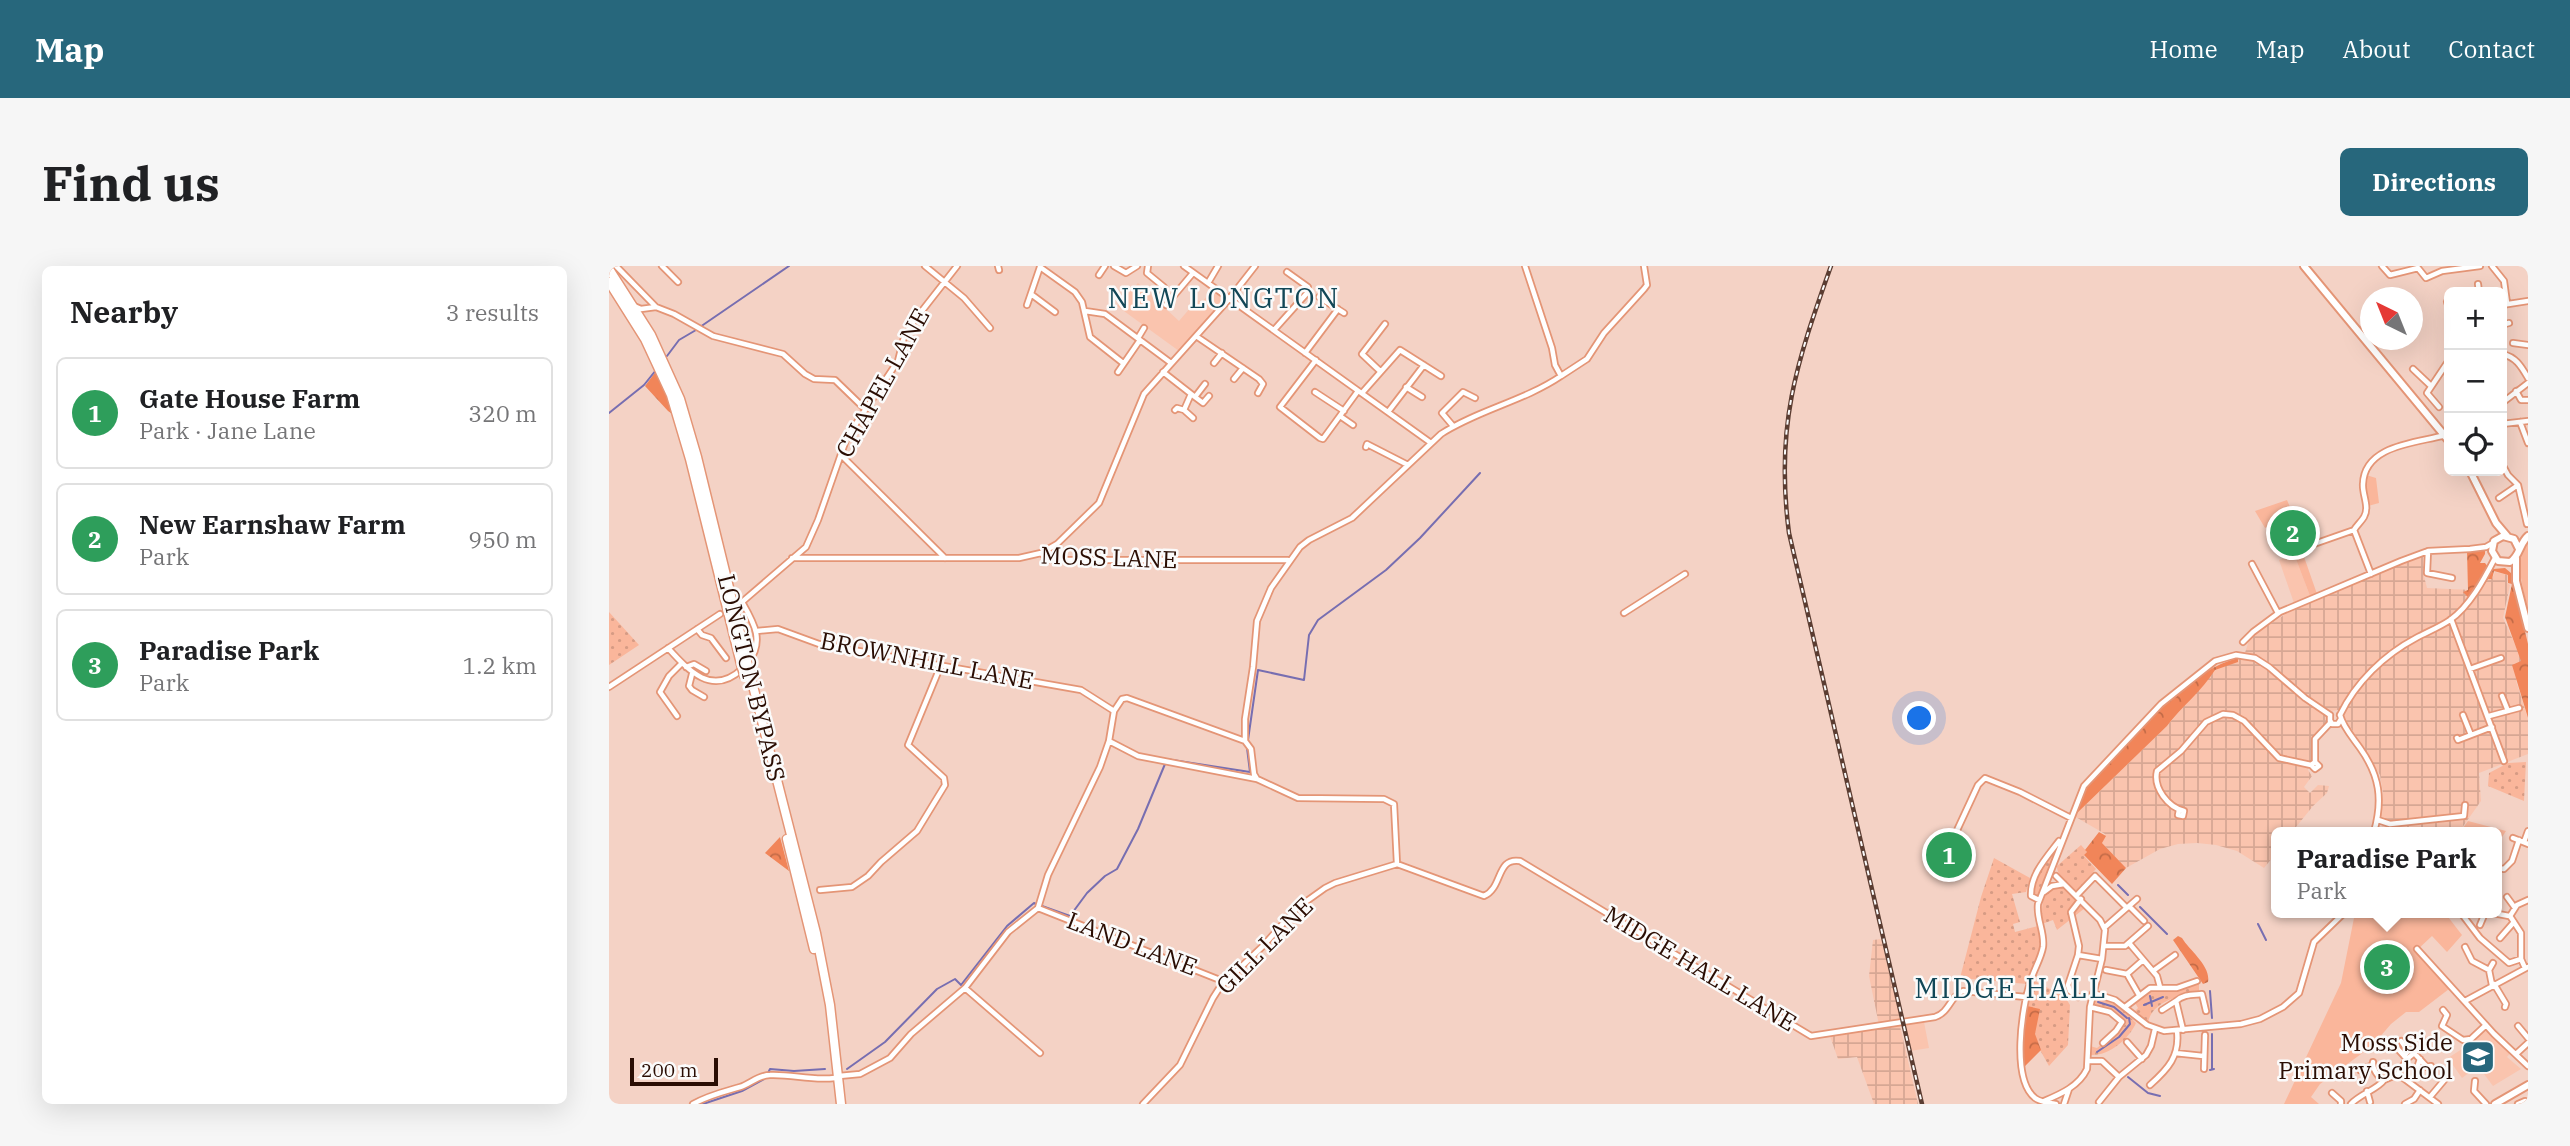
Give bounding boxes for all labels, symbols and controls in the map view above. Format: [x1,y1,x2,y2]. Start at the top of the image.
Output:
text: Map [35,28,104,71]
text: Home [2150,33,2218,65]
text: Map [2256,33,2304,65]
text: About [2342,33,2410,65]
text: Contact [2448,33,2535,65]
button: Directions [2340,148,2528,216]
text: Find us [42,151,220,214]
district label: NEW LONGTON [1108,279,1340,316]
north arrow [2360,287,2423,350]
map controls [2444,287,2507,476]
button: + [2444,287,2507,350]
text: Nearby [70,292,178,331]
text: 3 results [446,297,539,327]
street label: CHAPEL LANE [828,302,936,463]
button: − [2444,350,2507,413]
text: Gate House Farm [139,381,360,415]
text: 1 [88,398,102,428]
text: 320 m [468,398,537,428]
button: locate [2444,413,2507,476]
text: Park · Jane Lane [139,415,316,445]
text: New Earnshaw Farm [139,507,406,541]
pin: 2 [2270,507,2316,559]
text: 2 [88,524,102,554]
text: 950 m [468,524,537,554]
street label: MOSS LANE [1040,539,1178,575]
text: Park [139,541,189,571]
street label: LONGTON BYPASS [711,571,793,785]
street label: BROWNHILL LANE [818,624,1037,696]
text: Paradise Park [139,633,319,667]
text: 3 [88,650,102,680]
text: 1.2 km [463,650,537,680]
text: Park [139,667,189,697]
your location [1902,701,1936,735]
popup [2271,827,2502,918]
pin: 1 [1926,829,1972,881]
text: Paradise Park [2296,841,2477,875]
text: Park [2296,875,2347,905]
street label: GILL LANE [1209,890,1320,1001]
street label: MIDGE HALL LANE [1598,898,1803,1038]
street label: LAND LANE [1063,904,1202,983]
pin: 3 [2364,941,2410,993]
district label: MIDGE HALL [1914,969,2108,1006]
place label: Moss Side Primary School [2278,1026,2453,1086]
school or university icon: Moss Side Primary School [2459,1038,2497,1076]
scale bar [630,1055,717,1087]
text: 200 m [641,1058,698,1082]

